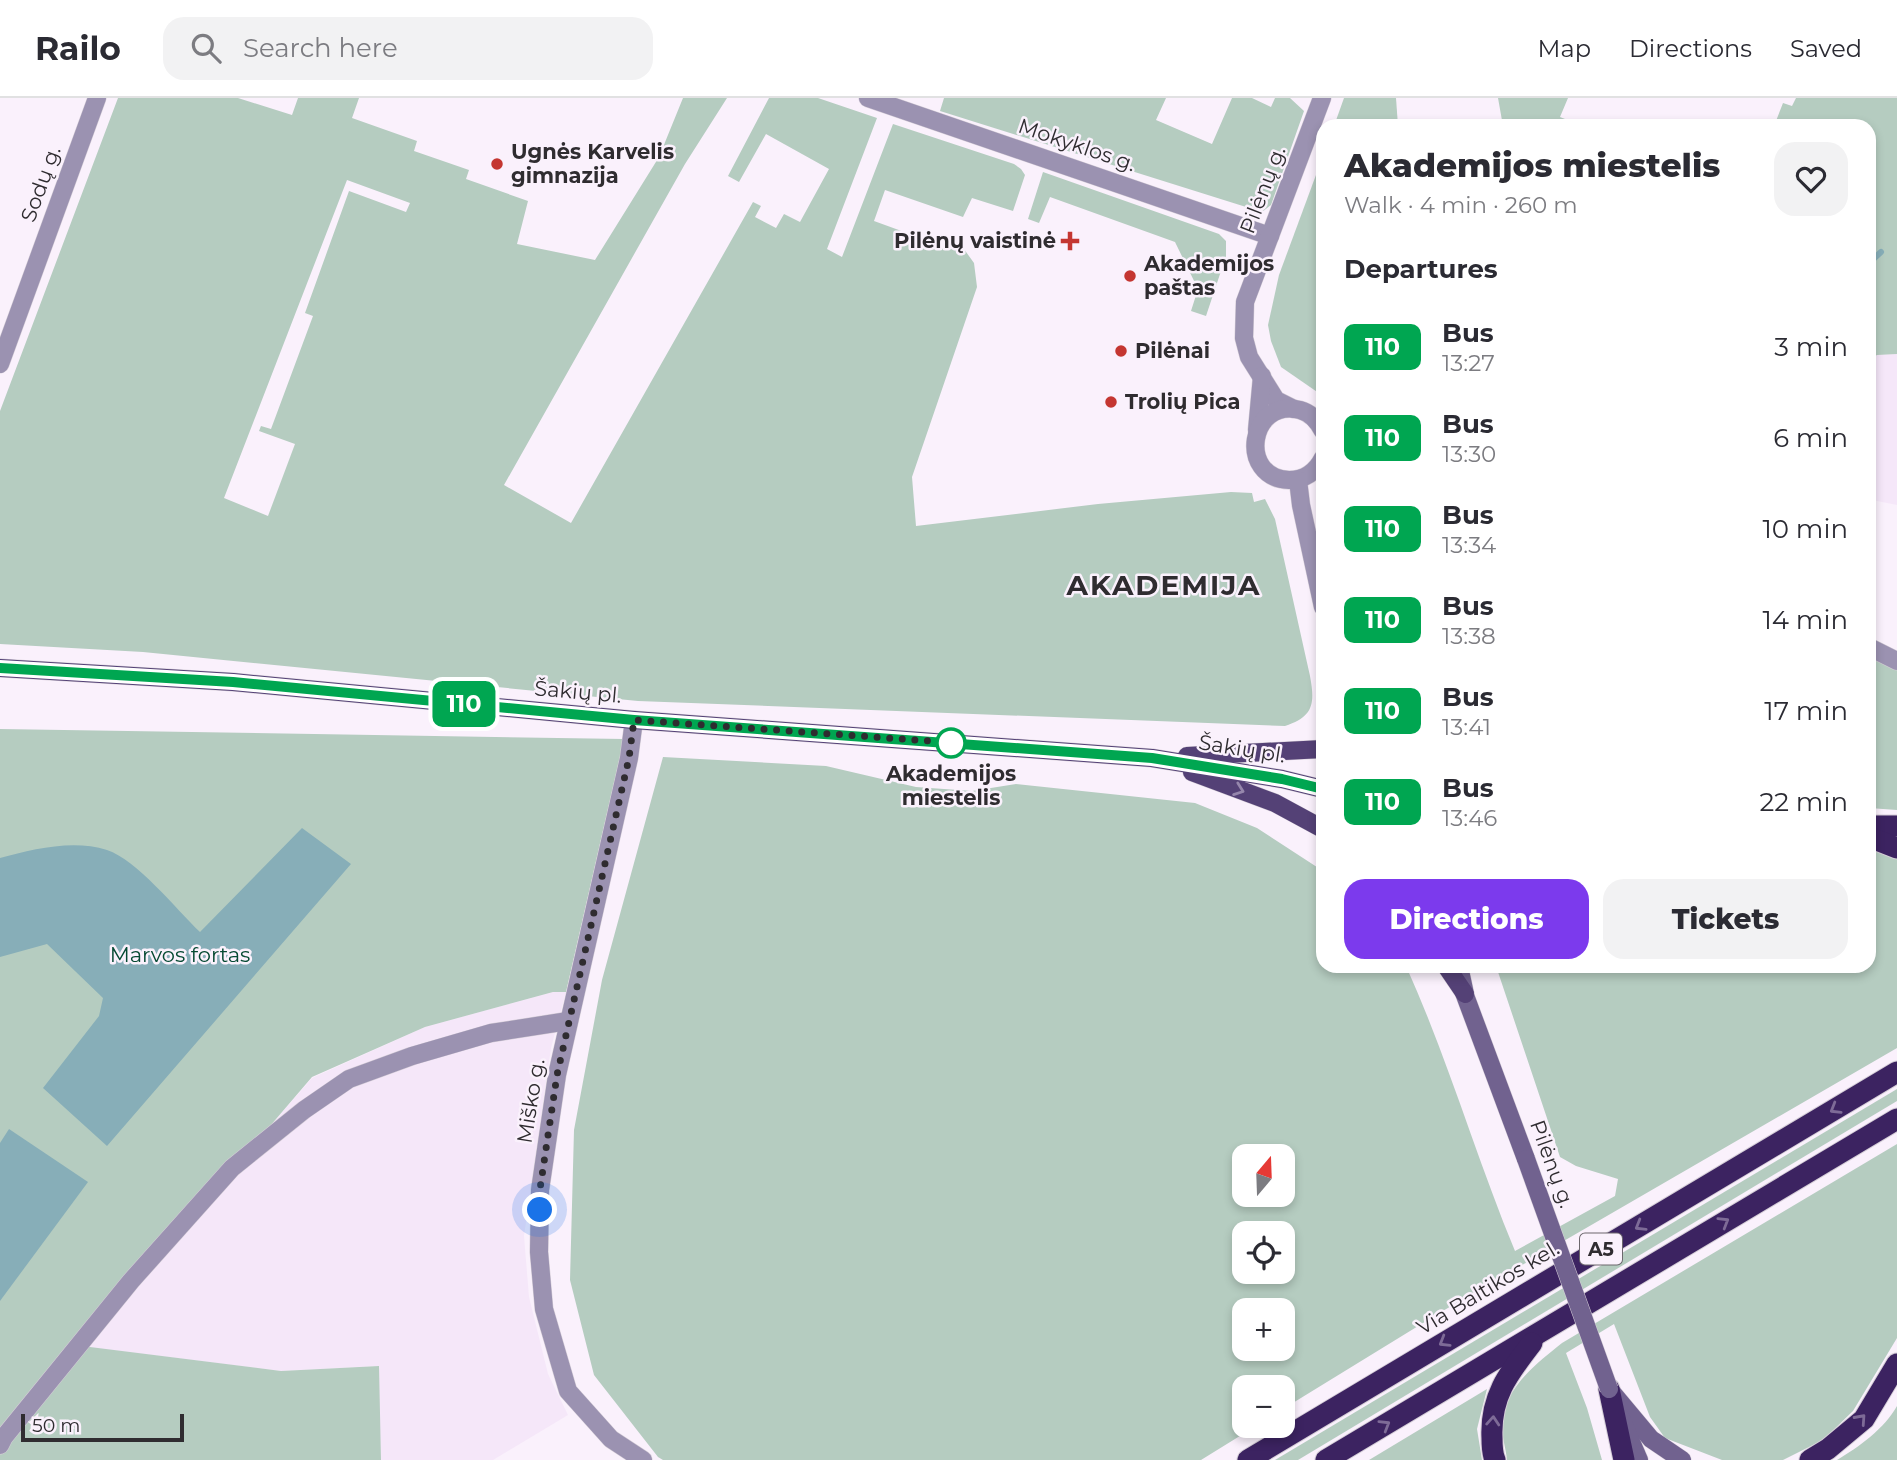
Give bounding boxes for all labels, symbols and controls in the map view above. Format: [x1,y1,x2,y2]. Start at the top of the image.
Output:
search box [163,17,653,80]
text: Railo [35,28,121,68]
icon: search [187,29,225,67]
text: Search here [243,32,398,64]
text: Map [1538,34,1591,63]
text: Directions [1629,34,1752,63]
text: Saved [1790,34,1862,63]
street label: Mokyklos g. [1015,113,1139,176]
place label: Ugnės Karvelis gimnazija [511,139,674,188]
button: heart [1774,142,1848,216]
street label: Sodų g. [15,143,66,225]
street label: Pilėnų g. [1234,143,1291,237]
text: Akademijos miestelis [1344,145,1720,185]
marker: Ugnės Karvelis gimnazija [489,156,505,172]
text: Walk · 4 min · 260 m [1344,191,1578,219]
place label: Pilėnų vaistinė [894,228,1056,253]
marker: Pilėnų vaistinė [1062,233,1078,249]
place label: Akademijos paštas [1143,251,1274,300]
text: Departures [1344,253,1498,285]
marker: Akademijos paštas [1122,268,1138,284]
text: Bus [1442,317,1494,349]
text: 3 min [1774,331,1848,363]
text: 110 [1365,332,1400,361]
place label: Pilėnai [1135,338,1210,363]
marker: Pilėnai [1113,343,1129,359]
text: 13:27 [1442,349,1495,377]
place label: Trolių Pica [1125,389,1240,414]
marker: Trolių Pica [1103,394,1119,410]
text: Bus [1442,408,1494,440]
text: 6 min [1773,422,1848,454]
text: 110 [1365,423,1400,452]
text: 13:30 [1442,440,1496,468]
text: Bus [1442,499,1494,531]
text: 10 min [1762,513,1848,545]
text: 110 [1365,514,1400,543]
text: 13:34 [1442,531,1496,559]
district label: AKADEMIJA [1066,568,1261,602]
text: Bus [1442,590,1494,622]
text: 14 min [1762,604,1848,636]
text: 110 [1365,605,1400,634]
text: 13:38 [1442,622,1496,650]
street label: Šakių pl. [533,675,623,708]
line badge: 110 [424,681,504,727]
text: Bus [1442,681,1494,713]
text: 110 [446,689,482,718]
text: 17 min [1764,695,1848,727]
text: 110 [1365,696,1400,725]
text: 13:41 [1442,713,1491,741]
marker: Akademijos miestelis [936,728,966,758]
street label: Šakių pl. [1197,729,1287,768]
place label: Akademijos miestelis [885,761,1016,810]
text: Bus [1442,772,1494,804]
one-way arrow [1233,782,1245,796]
text: 22 min [1759,786,1848,818]
text: 110 [1365,787,1400,816]
text: 13:46 [1442,804,1497,832]
button: Directions [1344,879,1589,959]
button: Tickets [1603,879,1848,959]
park label: Marvos fortas [110,942,250,967]
street label: Miško g. [511,1057,550,1145]
one-way arrow [1829,1101,1842,1114]
street label: Pilėnų g. [1525,1116,1580,1211]
north arrow [1232,1144,1295,1208]
map controls [1232,1144,1295,1438]
your location [522,1192,557,1227]
one-way arrow [1634,1218,1647,1231]
one-way arrow [1717,1218,1730,1231]
button: locate [1232,1221,1295,1284]
road number: A5 [1580,1233,1622,1264]
street label: Via Baltikos kel. [1412,1235,1563,1340]
button: + [1232,1298,1295,1361]
one-way arrow [1439,1334,1452,1347]
button: − [1232,1375,1295,1438]
scale bar [21,1411,184,1443]
text: 50 m [32,1414,80,1437]
one-way arrow [1853,1414,1865,1427]
one-way arrow [1485,1415,1500,1426]
one-way arrow [1378,1420,1391,1433]

